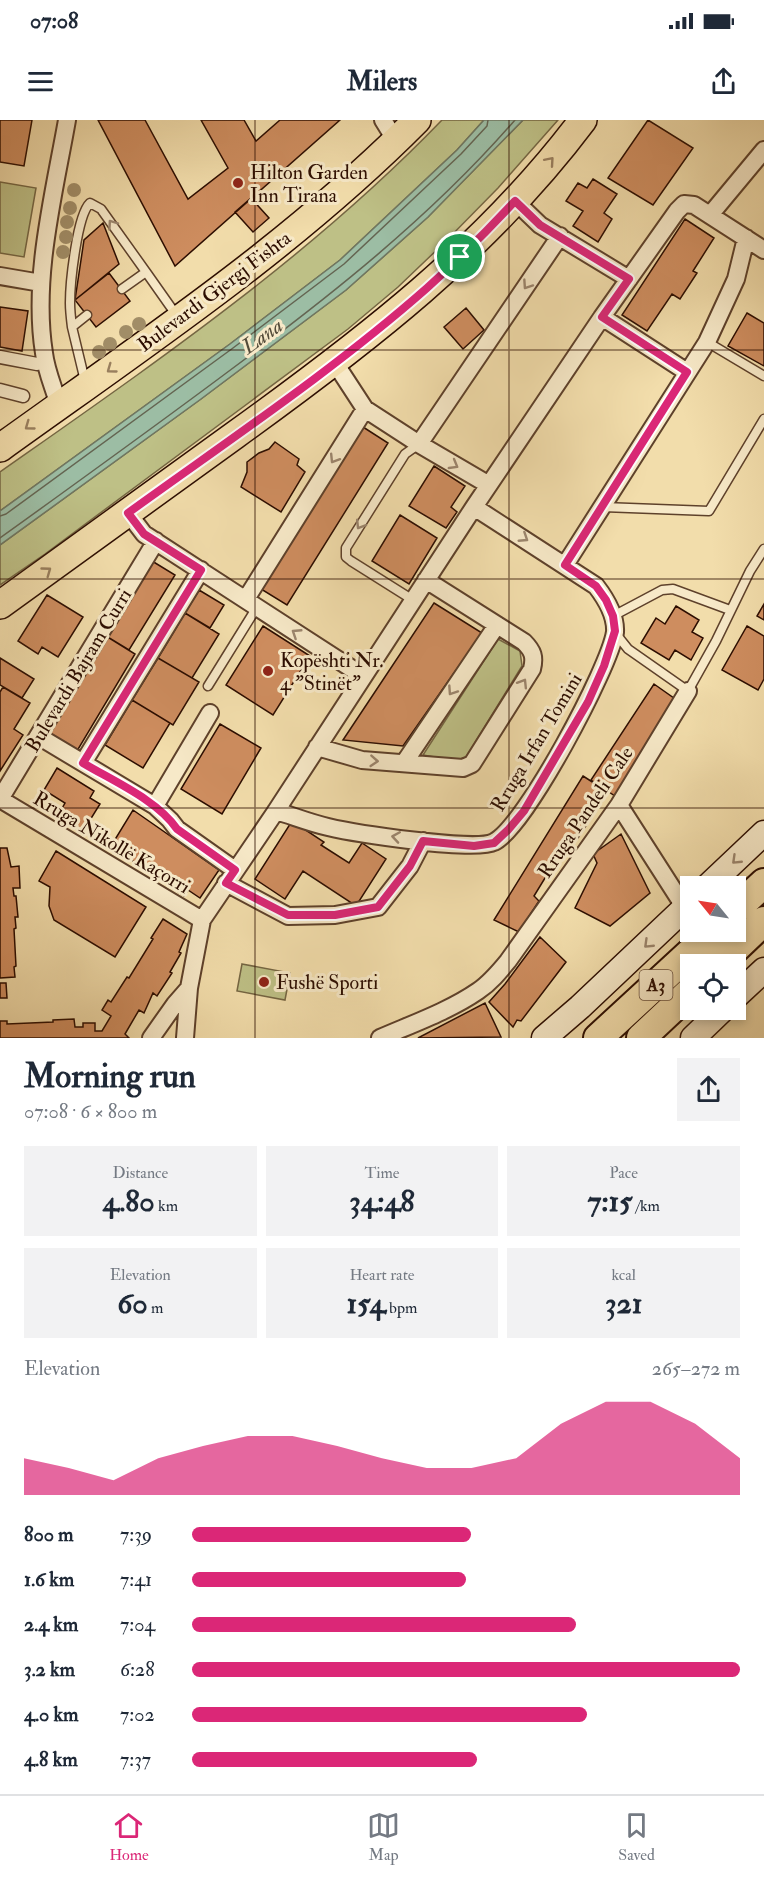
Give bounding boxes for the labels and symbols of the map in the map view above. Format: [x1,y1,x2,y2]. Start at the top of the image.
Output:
one-way arrow [543,157,554,168]
place label: Hilton Garden Inn Tirana [250,160,368,208]
marker: Hilton Garden Inn Tirana [231,176,245,190]
one-way arrow [108,220,119,231]
street label: Bulevardi Gjergj Fishta [133,225,297,357]
pin [434,231,485,282]
one-way arrow [523,278,534,289]
water label: Lana [235,312,289,361]
one-way arrow [107,361,118,372]
one-way arrow [25,419,36,430]
one-way arrow [330,452,341,463]
one-way arrow [448,458,458,469]
one-way arrow [356,519,368,529]
one-way arrow [517,531,528,542]
one-way arrow [41,567,52,578]
street label: Bulevardi Bajram Curri [20,584,137,757]
one-way arrow [292,629,303,640]
place label: Kopështi Nr. 4 "Stinët" [280,648,383,696]
marker: Kopështi Nr. 4 "Stinët" [261,664,275,678]
street label: Rruga Irfan Tomini [485,668,588,816]
one-way arrow [515,679,527,689]
one-way arrow [448,684,459,695]
street label: Rruga Pandeli Cale [532,742,639,883]
one-way arrow [369,754,378,767]
street label: Rruga Nikollë Kaçorri [29,786,195,899]
one-way arrow [392,832,401,844]
one-way arrow [732,853,742,864]
north arrow [680,876,746,942]
one-way arrow [645,937,655,948]
place label: Fushë Sporti [276,970,378,996]
road number: A3 [640,970,672,1000]
marker: Fushë Sporti [257,975,271,989]

